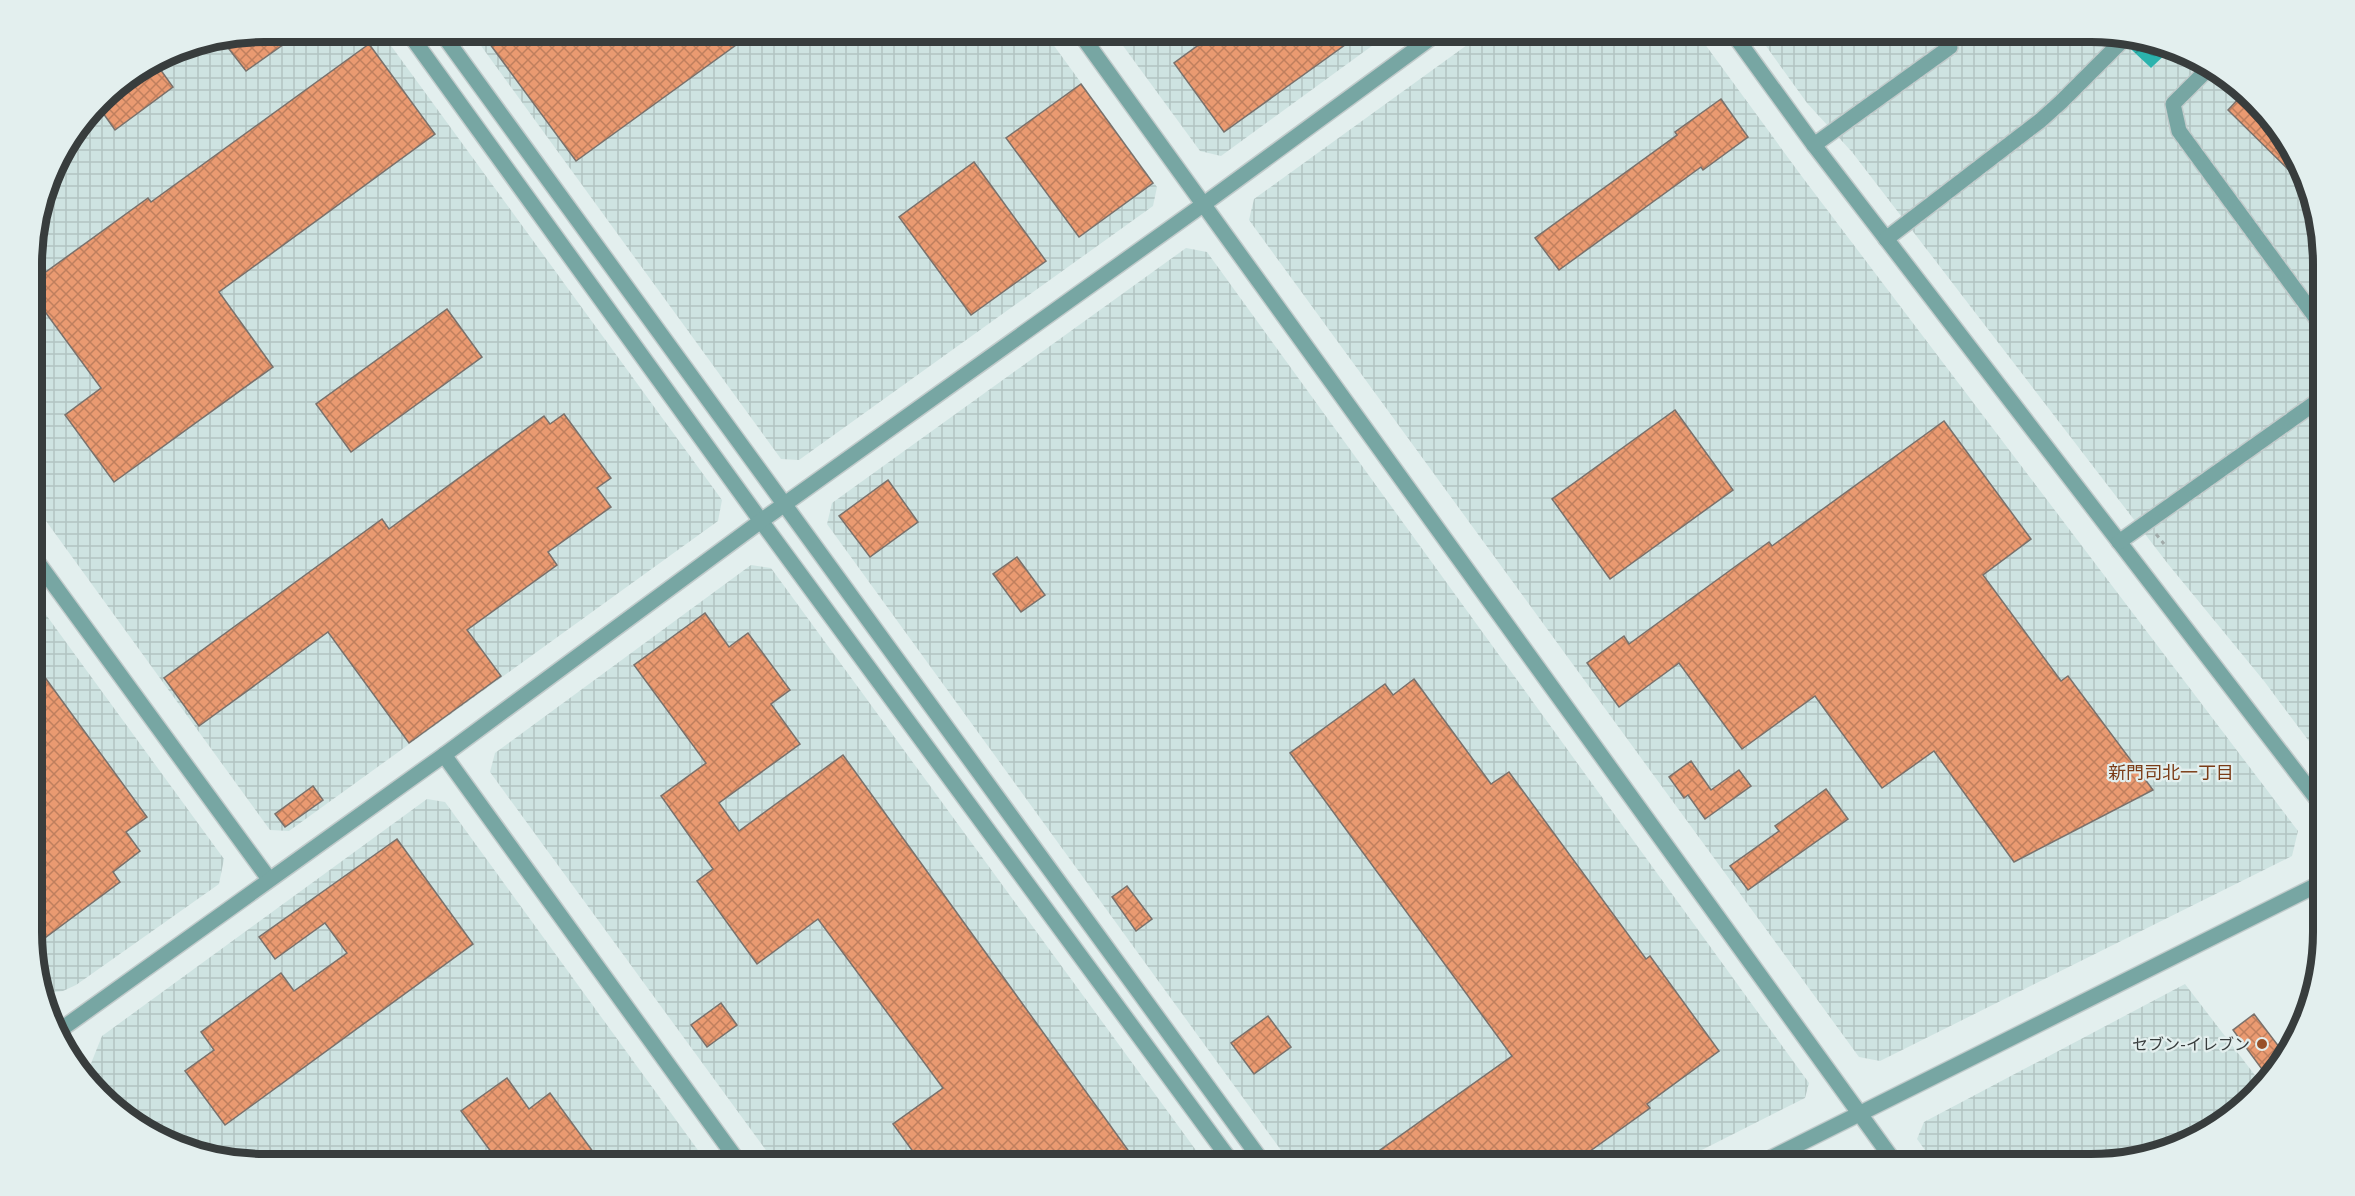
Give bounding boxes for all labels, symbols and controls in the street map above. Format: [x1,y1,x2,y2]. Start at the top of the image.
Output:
district label: 新門司北一丁目 [2108,762,2234,783]
place label: セブン-イレブン [2132,1035,2250,1054]
marker: セブン-イレブン [2255,1037,2269,1051]

